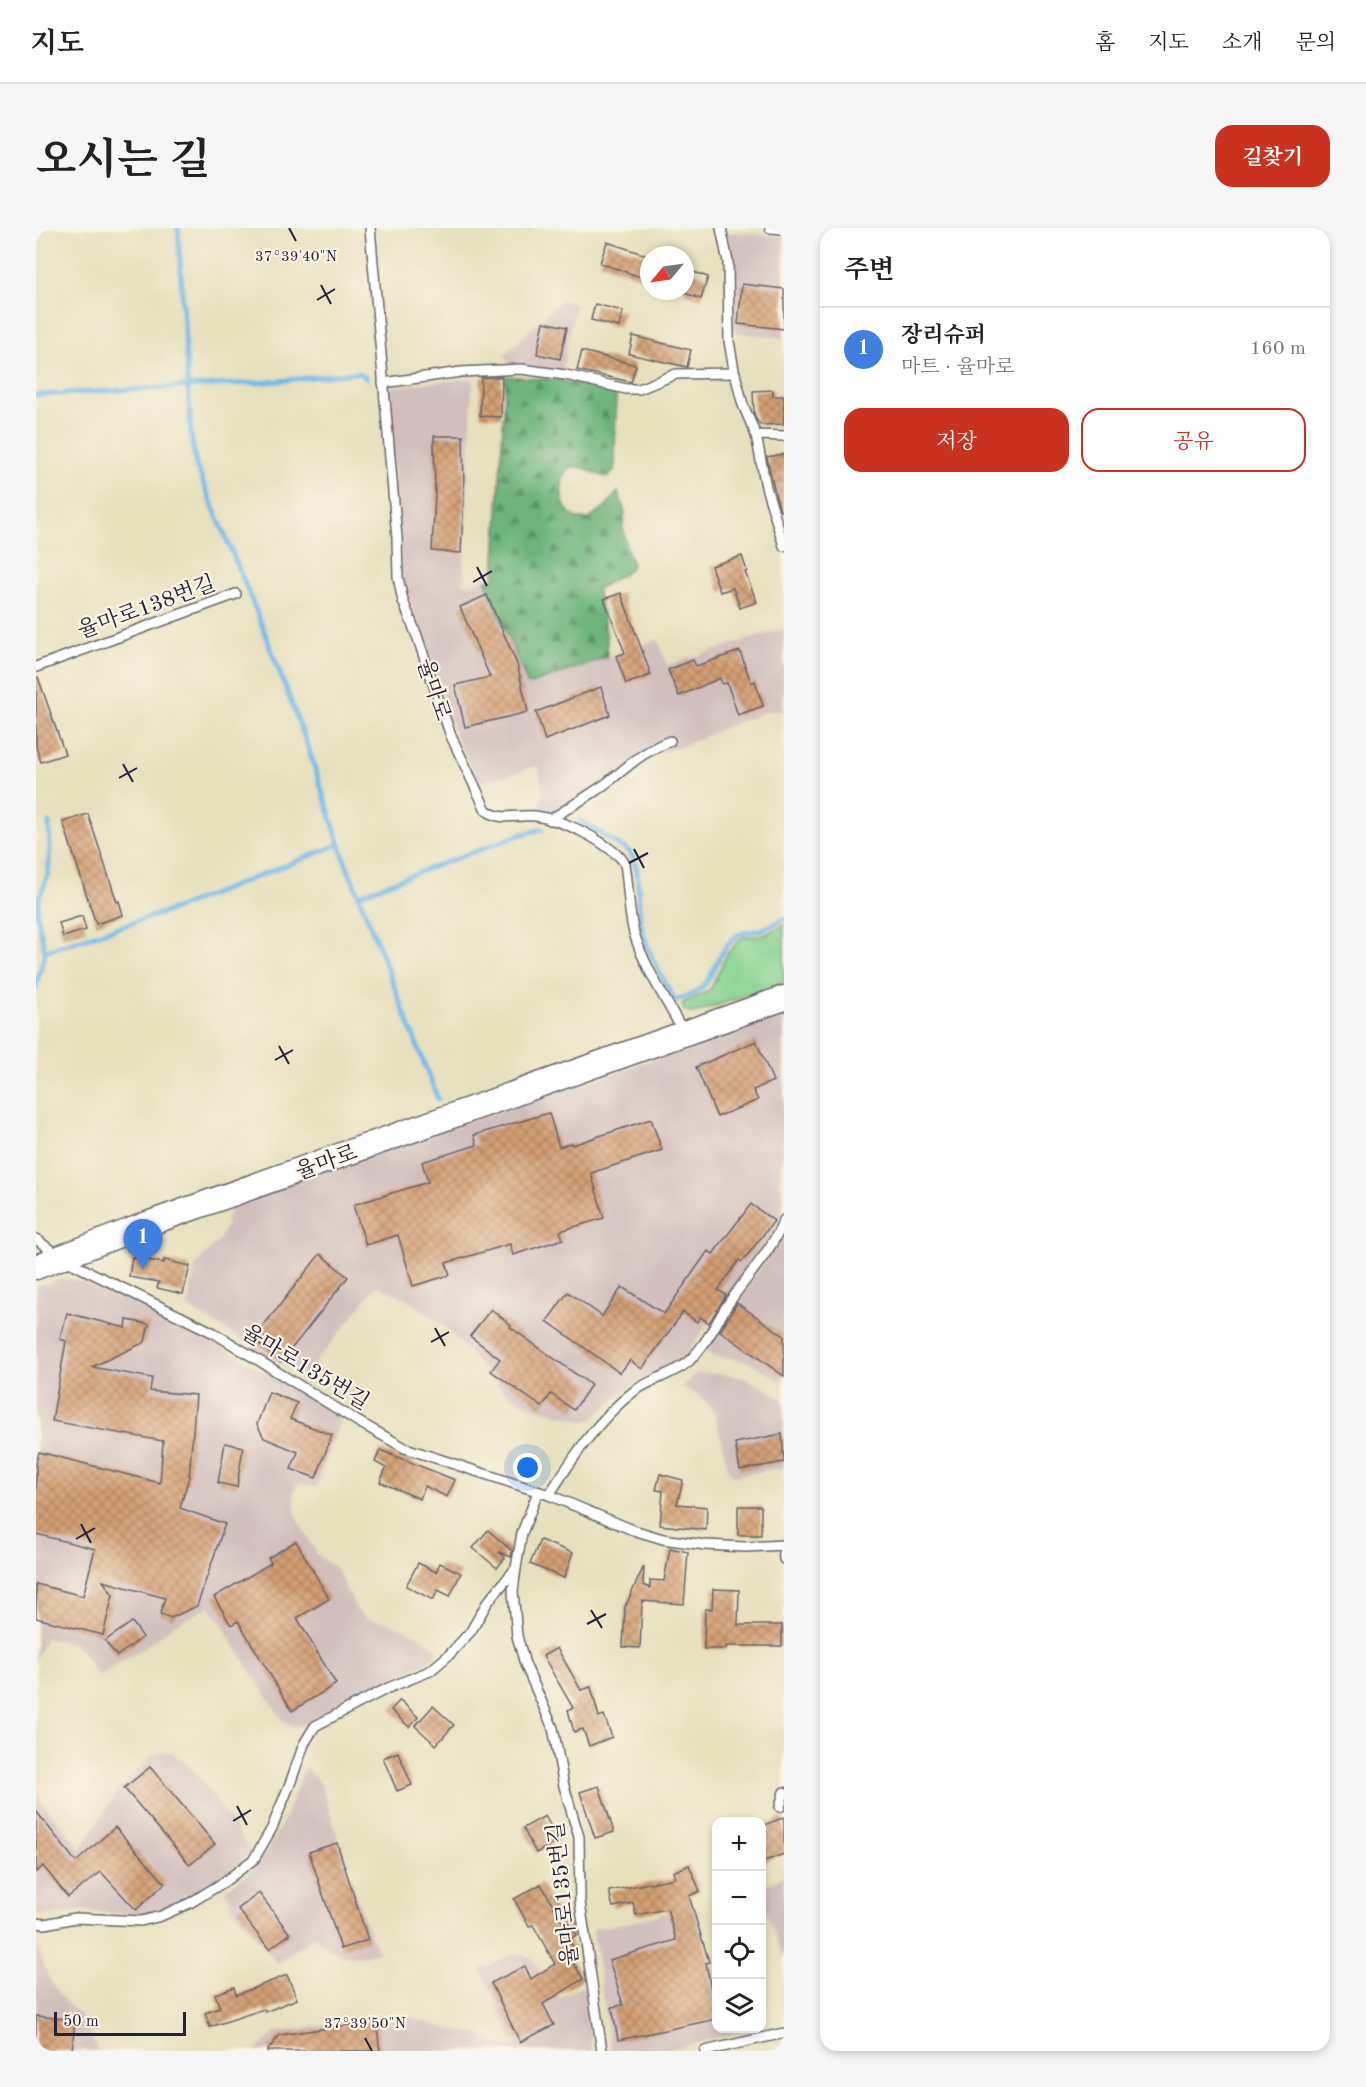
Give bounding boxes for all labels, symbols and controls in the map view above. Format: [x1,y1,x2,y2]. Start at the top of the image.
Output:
text: 지도 [30,31,84,59]
text: 홈 [1095,33,1115,54]
text: 지도 [1148,33,1189,54]
text: 소개 [1222,33,1262,54]
text: 문의 [1295,33,1336,54]
button: 길찾기 [1215,125,1330,187]
text: 오시는 길 [36,141,210,183]
north arrow [640,246,694,300]
text: 37°39'40"N [255,250,337,265]
text: 주변 [844,258,894,284]
text: 장리슈퍼 [901,325,986,347]
text: 1 [858,339,869,359]
text: 160 m [1250,339,1306,359]
text: 마트 · 율마로 [901,358,1014,378]
button: 저장 [844,408,1069,472]
button: 공유 [1081,408,1306,472]
street label: 율마로138번길 [75,572,218,643]
street label: 율마로 [413,656,454,723]
street label: 율마로 [293,1141,360,1184]
pin: 1 [124,1220,162,1269]
street label: 율마로135번길 [237,1320,373,1414]
your location [513,1453,542,1482]
map controls [712,1817,766,2033]
button: + [712,1817,766,1871]
street label: 율마로135번길 [545,1821,582,1967]
button: − [712,1871,766,1925]
button: locate [712,1925,766,1979]
button: layers [712,1979,766,2033]
scale bar [54,2009,186,2036]
text: 50 m [63,2014,99,2030]
text: 37°39'50"N [324,2017,406,2032]

